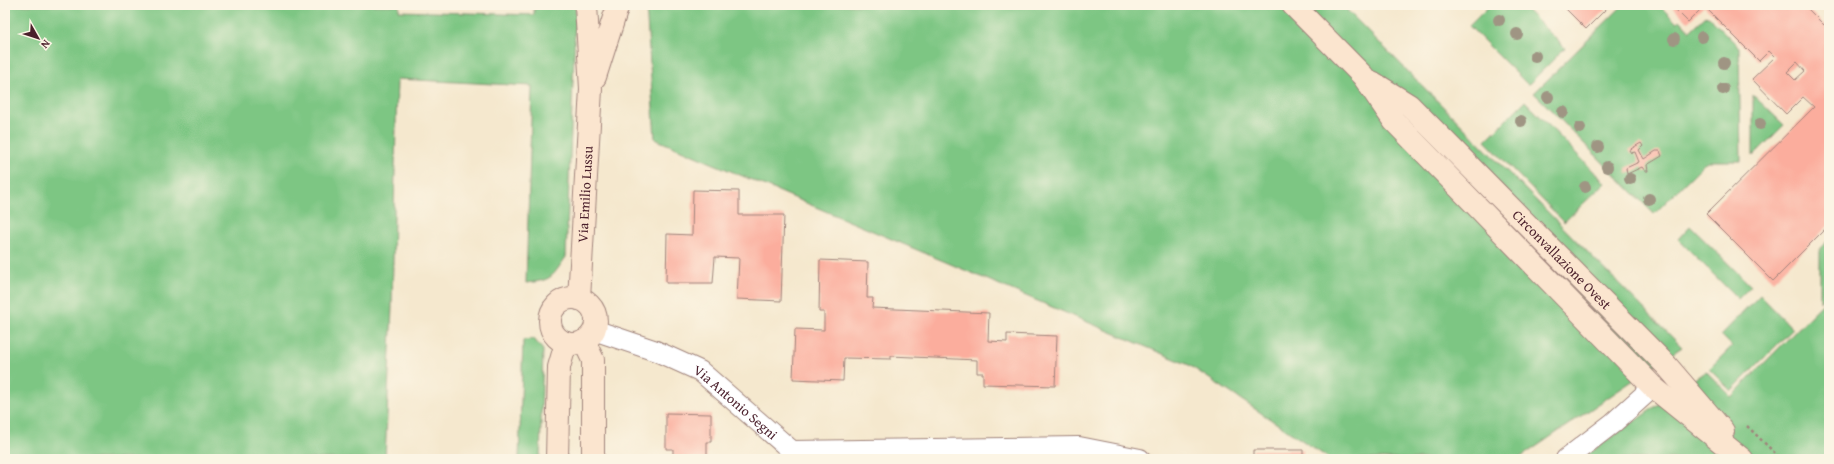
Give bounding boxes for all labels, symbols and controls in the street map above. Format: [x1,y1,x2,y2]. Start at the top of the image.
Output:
north arrow [18,18,58,58]
text: N [37,36,54,53]
street label: Via Emilio Lussu [572,145,598,243]
street label: Circonvallazione Ovest [1508,205,1616,314]
street label: Via Antonio Segni [691,360,782,444]

